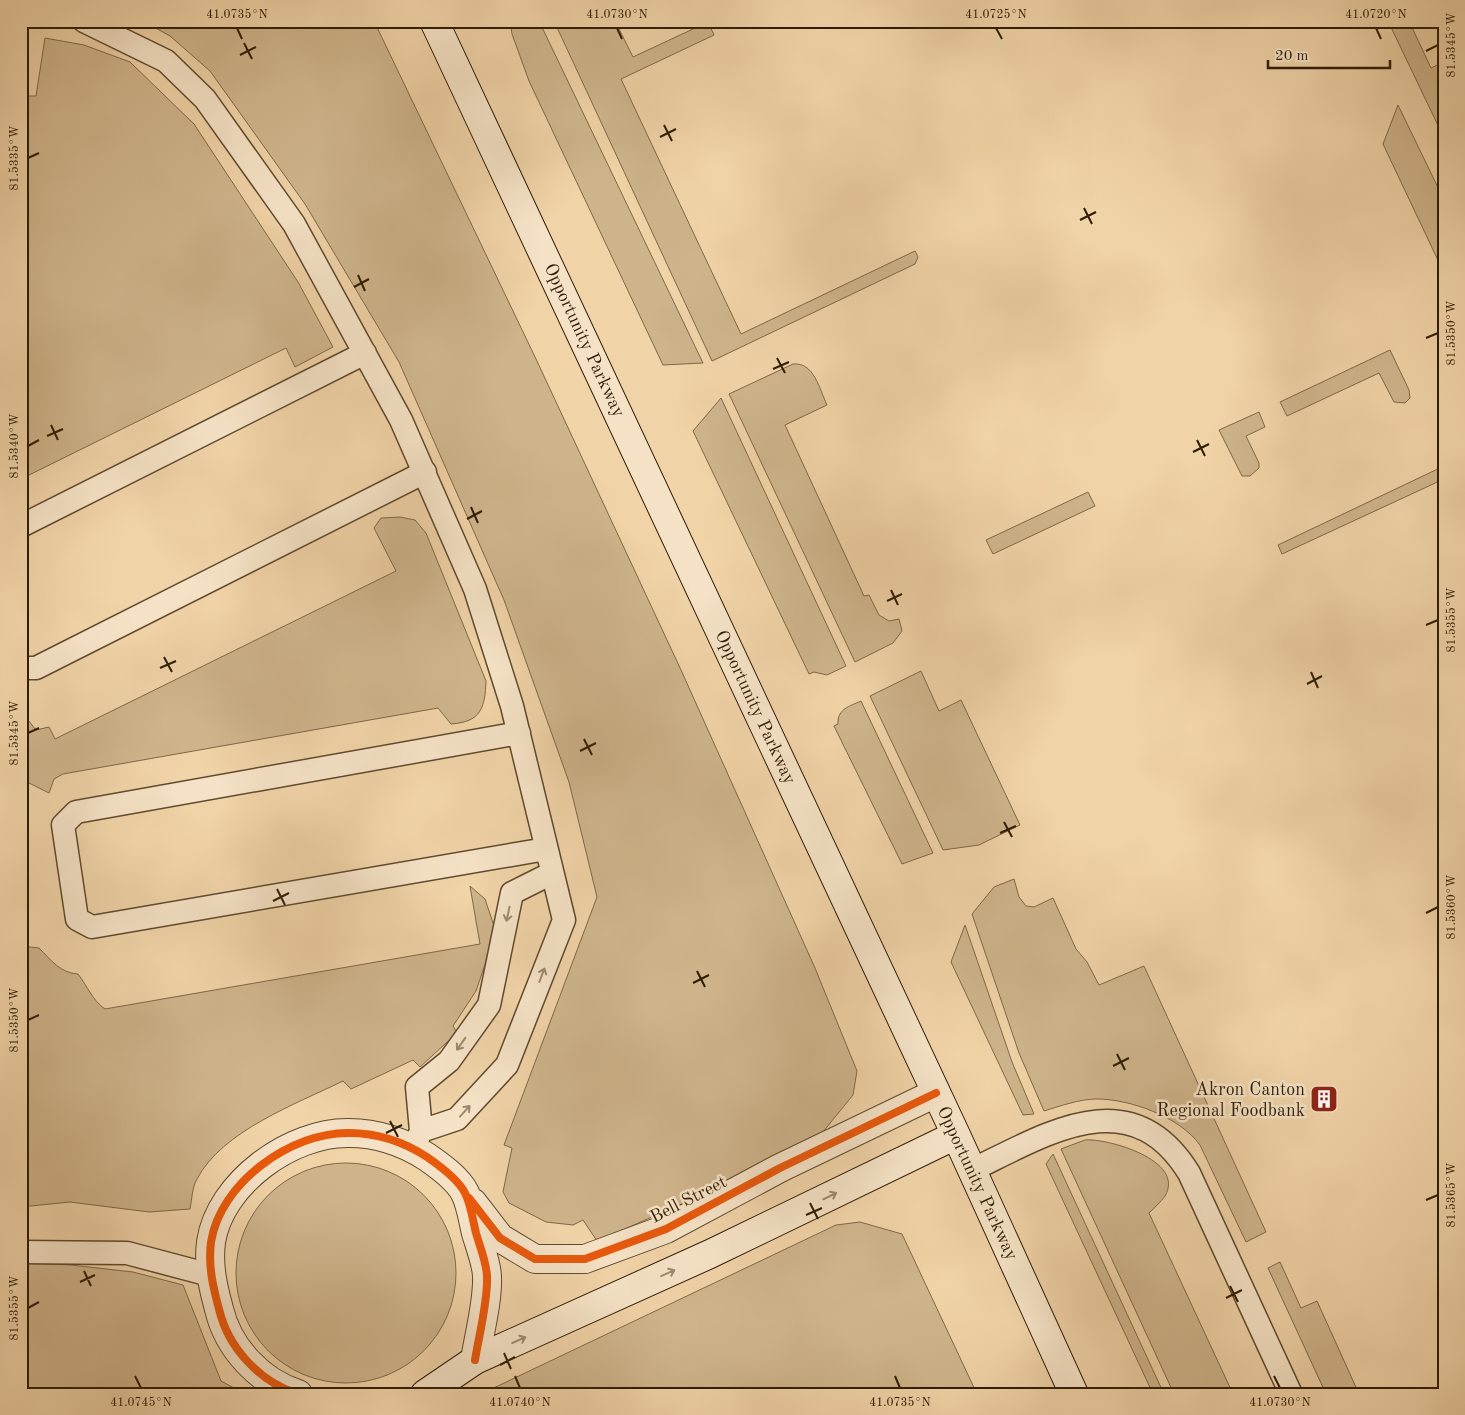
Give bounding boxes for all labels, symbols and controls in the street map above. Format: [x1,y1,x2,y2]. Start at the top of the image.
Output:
text: 41.0735°N [206,8,268,21]
text: 41.0725°N [965,8,1027,21]
text: 41.0730°N [586,9,648,21]
text: 41.0720°N [1345,9,1407,21]
text: 81.5345°W [1445,12,1458,77]
scale bar [1268,38,1390,70]
text: 20 m [1275,49,1309,64]
text: 81.5335°W [8,125,21,190]
street label: Opportunity Parkway [541,261,628,421]
text: 81.5350°W [1445,300,1458,365]
text: 81.5340°W [8,413,21,478]
text: 81.5355°W [1445,587,1458,652]
street label: Opportunity Parkway [712,628,799,788]
text: 81.5345°W [8,700,21,765]
text: 81.5360°W [1445,874,1458,939]
one-way arrow [502,906,512,922]
one-way arrow [538,968,547,983]
text: 81.5350°W [8,987,21,1052]
one-way arrow [456,1037,466,1051]
place label: Akron Canton Regional Foodbank [1157,1081,1305,1120]
building icon: Akron Canton Regional Foodbank [1309,1084,1339,1114]
street label: Opportunity Parkway [934,1104,1021,1264]
one-way arrow [459,1105,470,1118]
text: 81.5365°W [1445,1162,1458,1227]
street label: Bell Street [647,1173,730,1227]
one-way arrow [822,1190,837,1200]
one-way arrow [660,1268,675,1278]
text: 81.5355°W [8,1275,21,1340]
one-way arrow [511,1334,526,1344]
text: 41.0745°N [110,1396,172,1409]
text: 41.0735°N [869,1396,931,1409]
text: 41.0740°N [489,1397,551,1409]
text: 41.0730°N [1249,1397,1311,1409]

